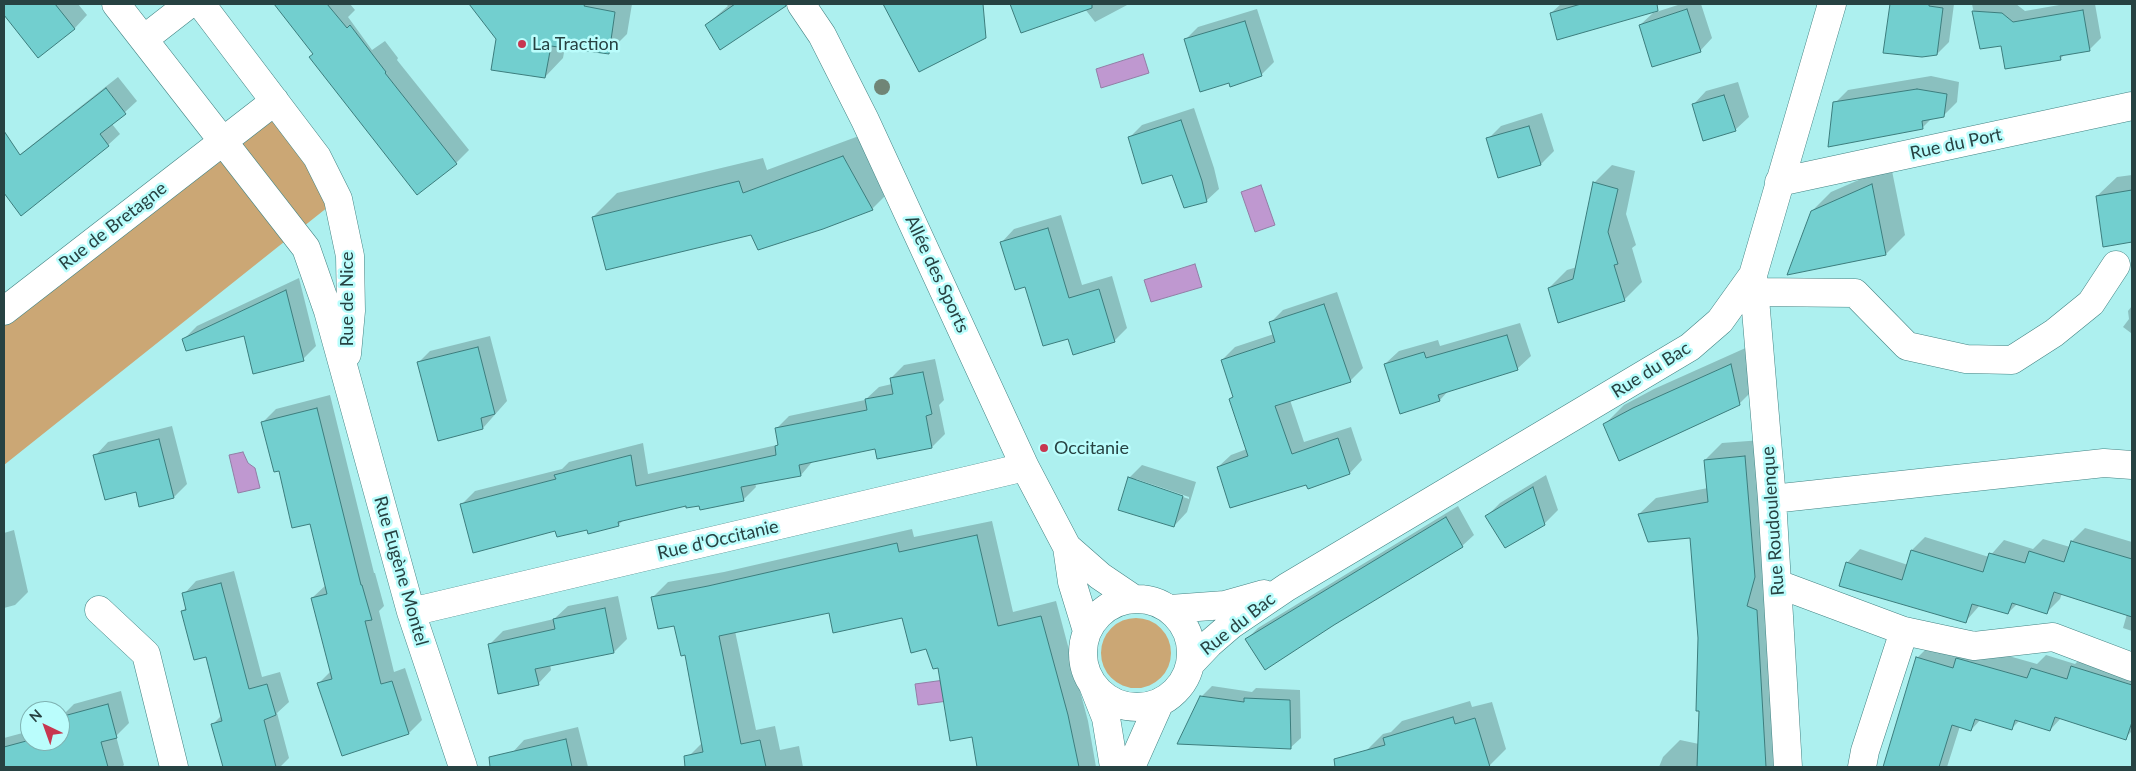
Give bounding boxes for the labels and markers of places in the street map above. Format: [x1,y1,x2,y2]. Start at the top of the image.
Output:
place label: La Traction [532,33,619,55]
marker: La Traction [516,38,528,50]
place label: Occitanie [1054,437,1129,459]
marker: Occitanie [1038,442,1050,454]

